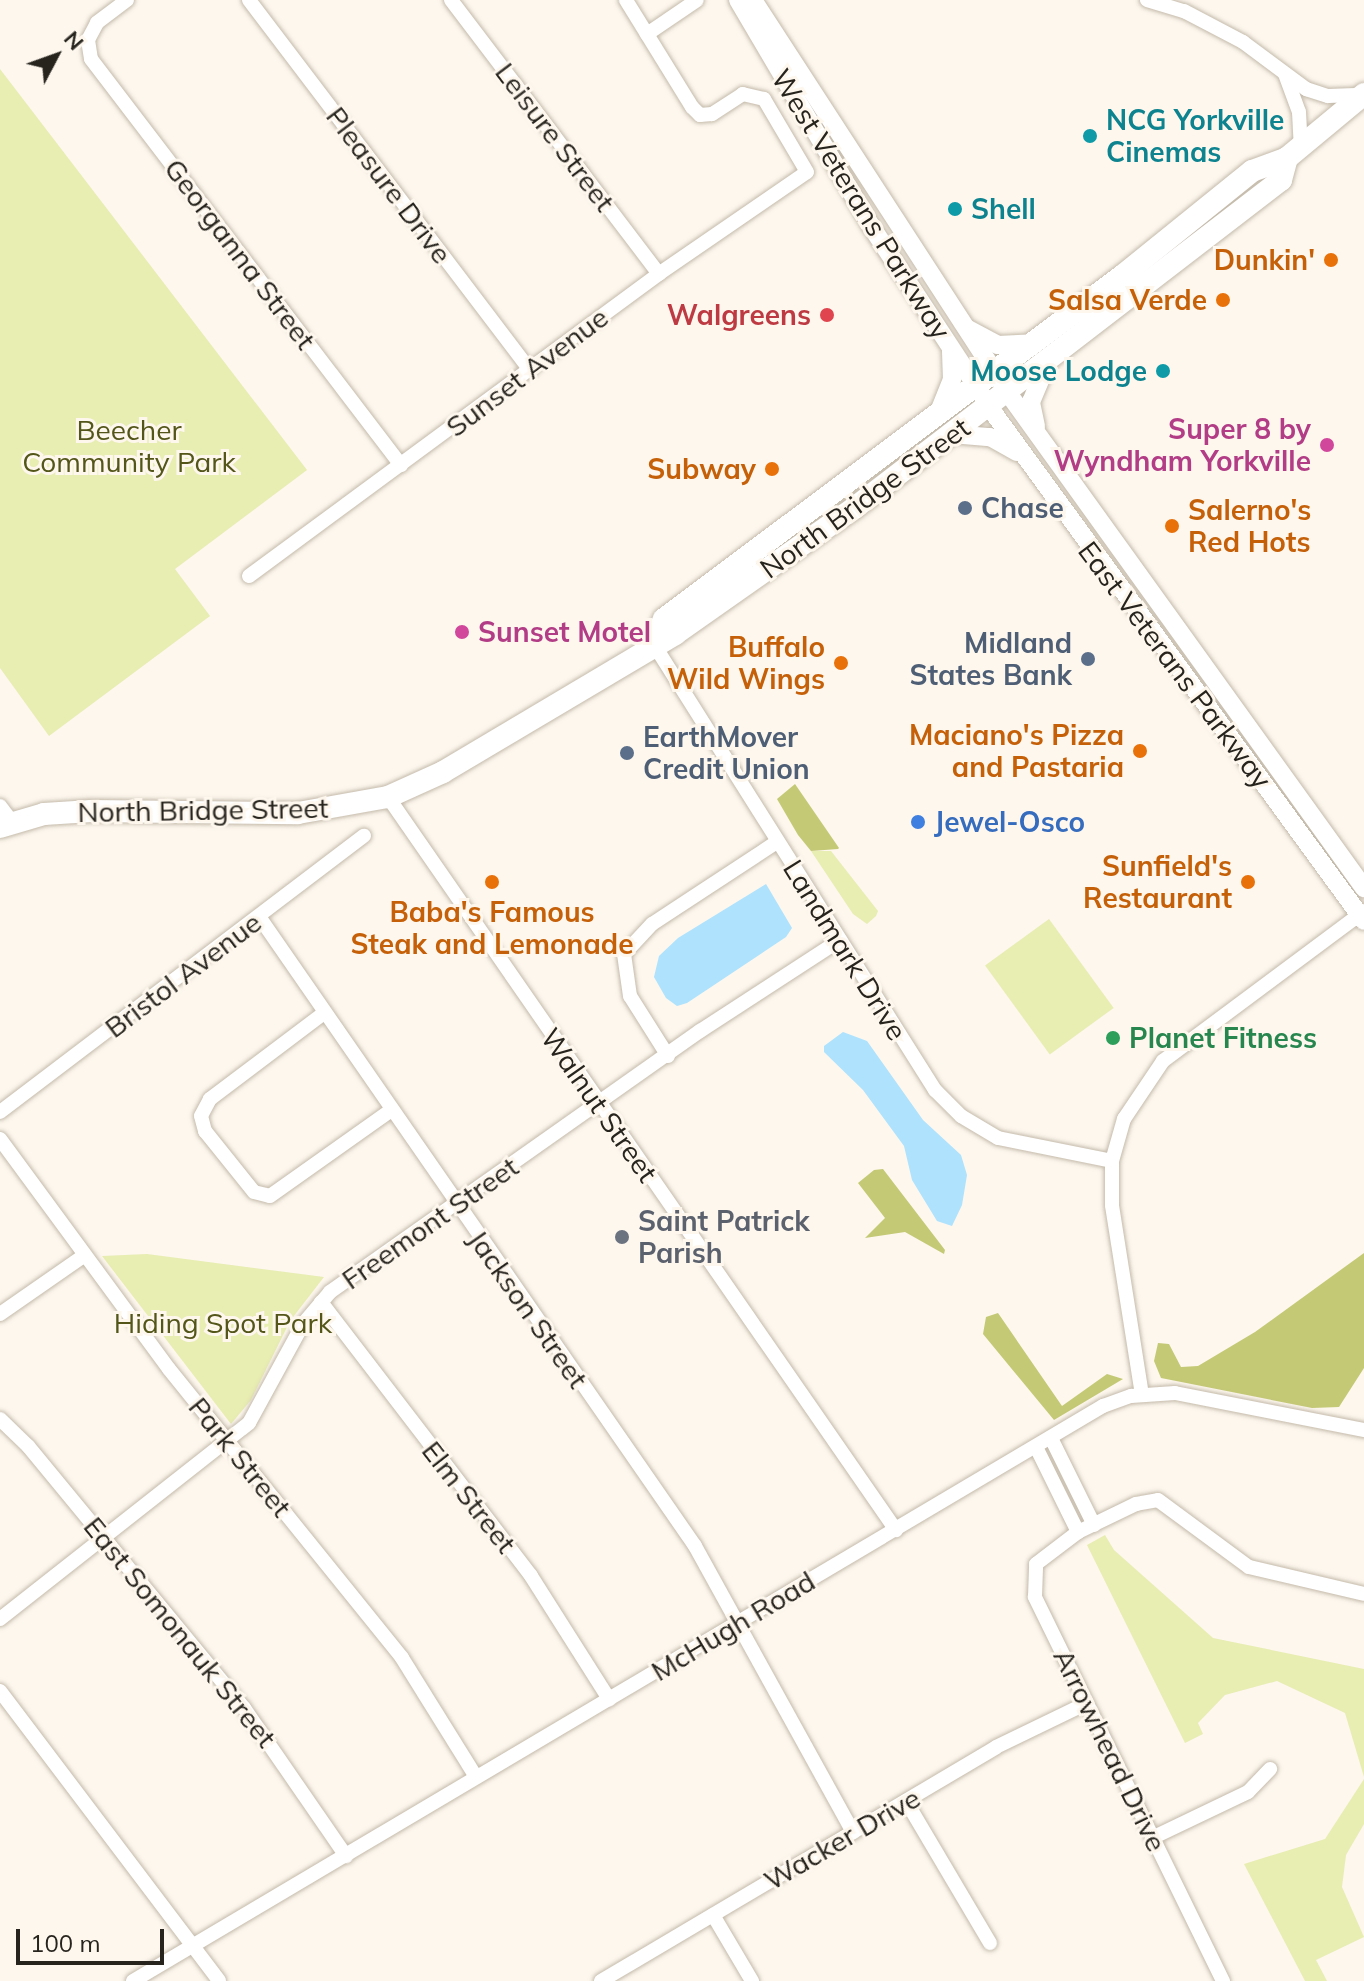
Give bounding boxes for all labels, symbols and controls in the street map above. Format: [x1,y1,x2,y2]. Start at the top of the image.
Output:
north arrow [16,16,96,96]
text: N [58,25,90,56]
street label: Leisure Street [488,56,622,218]
street label: West Veterans Parkway [764,63,958,345]
street label: Pleasure Drive [319,100,459,270]
place label: NCG Yorkville Cinemas [1106,103,1284,169]
marker: NCG Yorkville Cinemas [1081,127,1099,145]
street label: Georganna Street [157,152,323,356]
place label: Shell [971,192,1036,226]
marker: Shell [946,200,964,218]
place label: Dunkin' [1214,243,1315,277]
marker: Dunkin' [1322,251,1340,269]
place label: Salsa Verde [1048,283,1207,317]
marker: Salsa Verde [1214,291,1232,309]
place label: Walgreens [667,298,811,332]
street label: Sunset Avenue [440,300,614,444]
marker: Walgreens [818,306,836,324]
place label: Moose Lodge [970,354,1147,388]
marker: Moose Lodge [1154,362,1172,380]
street label: North Bridge Street [754,411,976,585]
place label: Super 8 by Wyndham Yorkville [1054,412,1311,478]
park label: Beecher Community Park [22,413,236,479]
marker: Super 8 by Wyndham Yorkville [1318,436,1336,454]
place label: Subway [647,452,756,486]
marker: Subway [763,460,781,478]
place label: Chase [981,491,1064,525]
place label: Salerno's Red Hots [1188,493,1311,559]
marker: Chase [956,499,974,517]
marker: Salerno's Red Hots [1163,517,1181,535]
street label: East Veterans Parkway [1071,535,1279,795]
place label: Sunset Motel [478,615,651,649]
marker: Sunset Motel [453,623,471,641]
place label: Midland States Bank [910,626,1072,692]
place label: Buffalo Wild Wings [667,630,825,696]
marker: Midland States Bank [1079,650,1097,668]
marker: Buffalo Wild Wings [832,654,850,672]
place label: Maciano's Pizza and Pastaria [909,718,1124,784]
place label: EarthMover Credit Union [643,720,810,786]
marker: Maciano's Pizza and Pastaria [1131,742,1149,760]
marker: EarthMover Credit Union [618,744,636,762]
street label: North Bridge Street [77,791,329,829]
place label: Jewel-Osco [934,805,1085,839]
marker: Jewel-Osco [909,813,927,831]
place label: Sunfield's Restaurant [1083,849,1232,915]
street label: Landmark Drive [776,854,914,1046]
marker: Baba's Famous Steak and Lemonade [483,873,501,891]
marker: Sunfield's Restaurant [1239,873,1257,891]
place label: Baba's Famous Steak and Lemonade [350,895,634,961]
street label: Bristol Avenue [98,905,268,1045]
place label: Planet Fitness [1129,1021,1317,1055]
street label: Walnut Street [534,1022,664,1188]
marker: Planet Fitness [1104,1029,1122,1047]
street label: Freemont Street [335,1150,525,1296]
place label: Saint Patrick Parish [638,1204,810,1270]
street label: Jackson Street [461,1224,595,1394]
marker: Saint Patrick Parish [613,1228,631,1246]
park label: Hiding Spot Park [114,1306,332,1340]
street label: Park Street [182,1391,298,1523]
street label: Elm Street [415,1434,523,1560]
street label: East Somonauk Street [77,1510,283,1754]
street label: McHugh Road [645,1564,821,1688]
street label: Arrowhead Drive [1046,1643,1174,1857]
street label: Wacker Drive [758,1781,926,1897]
scale bar [20,1913,168,1963]
text: 100 m [30,1928,101,1958]

